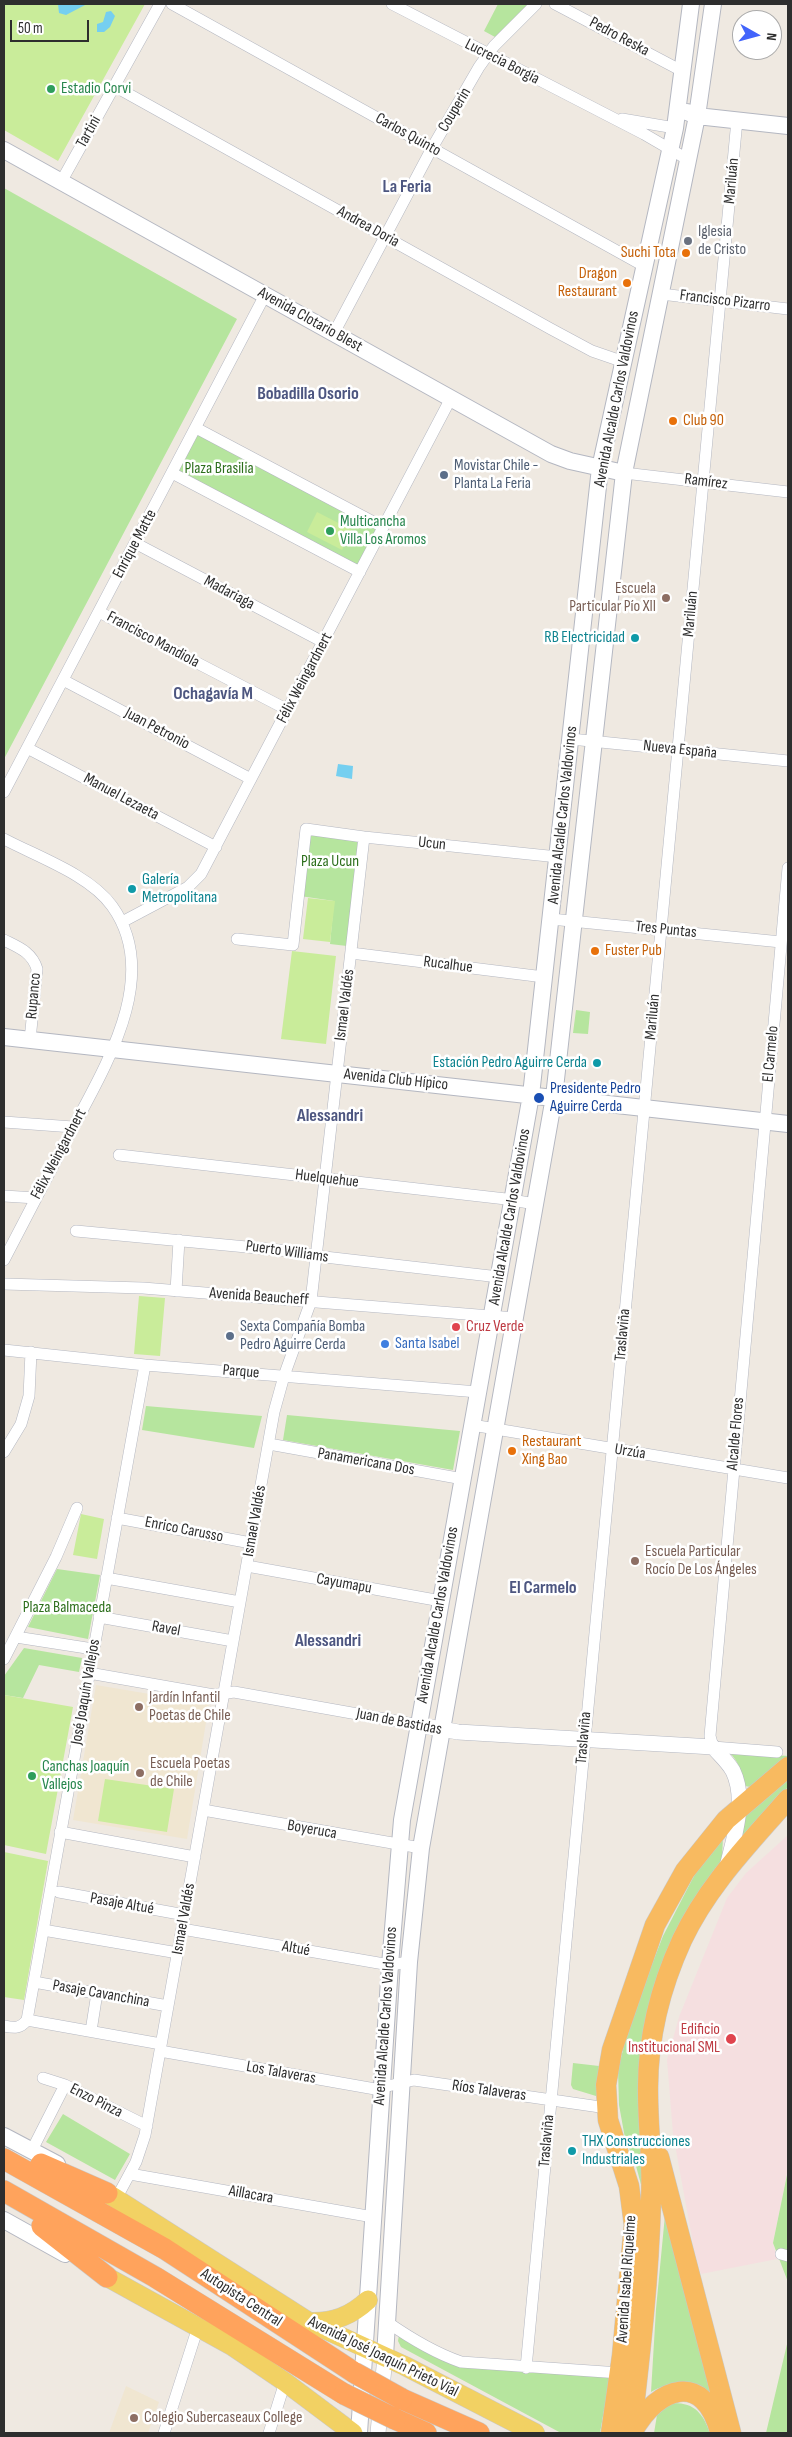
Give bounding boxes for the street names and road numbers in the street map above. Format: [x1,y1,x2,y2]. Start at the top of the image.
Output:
street label: Pedro Reska [586,13,652,61]
street label: Lucrecia Borgia [461,35,543,89]
street label: Couperin [434,84,476,136]
street label: Carlos Quinto [372,109,444,161]
street label: Tartini [72,112,106,152]
street label: Mariluán [720,157,744,205]
street label: Andrea Doria [333,202,403,252]
street label: Avenida Clotario Blest [254,283,366,357]
street label: Francisco Pizarro [679,286,771,316]
street label: Avenida Alcalde Carlos Valdovinos [591,309,643,489]
street label: Ramírez [683,470,729,494]
street label: Enrique Matte [109,506,161,582]
street label: Madariaga [200,572,258,614]
street label: Mariluán [679,590,703,638]
street label: Francisco Mandiola [103,608,203,672]
street label: Félix Weingardnert [273,629,337,727]
street label: Juan Petronio [121,704,193,754]
street label: Avenida Alcalde Carlos Valdovinos [544,725,582,905]
street label: Nueva España [642,737,718,763]
street label: Manuel Lezaeta [80,769,162,825]
street label: Ucun [417,833,447,855]
street label: Tres Puntas [634,917,698,943]
street label: Rucalhue [422,952,474,978]
street label: Ismael Valdés [331,968,359,1042]
street label: Rupanco [22,972,46,1020]
street label: Mariluán [641,993,665,1041]
street label: El Carmelo [759,1025,783,1083]
street label: Avenida Club Hípico [343,1065,449,1095]
street label: Félix Weingardnert [27,1105,91,1203]
street label: Avenida Alcalde Carlos Valdovinos [485,1127,535,1307]
street label: Huelquehue [294,1166,360,1192]
street label: Puerto Williams [244,1237,330,1267]
street label: Avenida Beaucheff [209,1284,309,1310]
street label: Traslaviña [611,1308,635,1362]
street label: Parque [222,1361,260,1383]
street label: Alcalde Flores [723,1397,749,1471]
street label: Urzúa [613,1440,647,1464]
street label: Panamericana Dos [316,1444,416,1480]
street label: Ismael Valdés [239,1484,271,1558]
street label: Enrico Carusso [143,1513,225,1547]
street label: Avenida Alcalde Carlos Valdovinos [413,1525,463,1705]
street label: Cayumapu [315,1570,373,1598]
street label: Ravel [150,1617,182,1641]
street label: José Joaquín Vallejos [67,1638,105,1746]
street label: Juan de Bastidas [355,1704,443,1740]
street label: Traslaviña [572,1711,596,1765]
street label: Boyeruca [286,1816,338,1844]
street label: Ismael Valdés [168,1882,200,1956]
street label: Pasaje Altué [89,1889,155,1919]
street label: Avenida Alcalde Carlos Valdovinos [370,1926,402,2106]
street label: Altué [281,1937,311,1961]
street label: Pasaje Cavanchina [51,1976,151,2012]
street label: Los Talaveras [245,2057,317,2089]
street label: Ríos Talaveras [451,2076,527,2106]
street label: Enzo Pinza [66,2080,126,2122]
street label: Traslaviña [535,2114,559,2168]
street label: Aillacara [227,2182,275,2208]
street label: Avenida Isabel Riquelme [613,2215,641,2343]
street label: Autopista Central [197,2265,285,2331]
street label: Avenida José Joaquín Prieto Vial [305,2312,461,2402]

